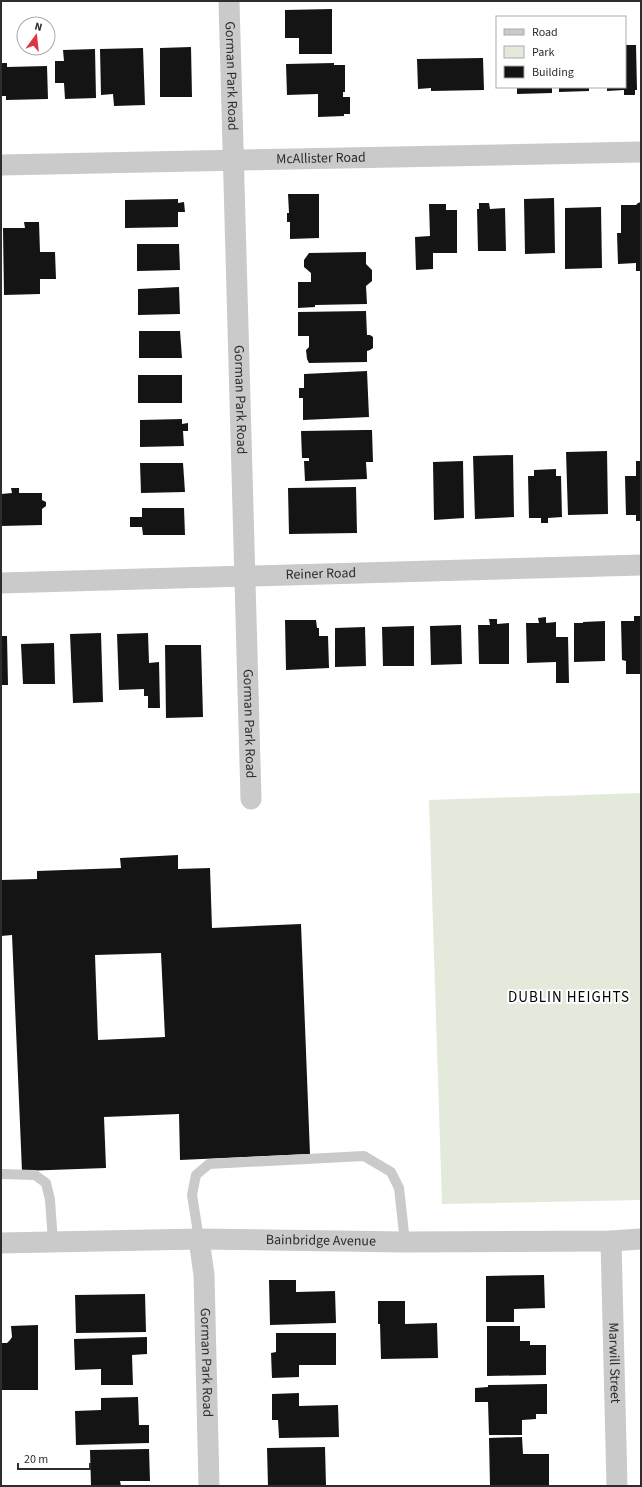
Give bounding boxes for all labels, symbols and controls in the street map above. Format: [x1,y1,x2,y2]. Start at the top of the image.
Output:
north arrow [16,16,56,56]
legend [496,16,626,88]
text: N [33,19,44,35]
street label: Gorman Park Road [220,21,243,131]
text: Road [532,24,558,41]
text: Park [532,44,554,61]
text: Building [532,64,574,81]
street label: McAllister Road [276,148,366,169]
street label: Gorman Park Road [228,345,251,455]
street label: Reiner Road [285,563,356,585]
street label: Gorman Park Road [237,669,260,779]
district label: DUBLIN HEIGHTS [508,987,630,1008]
street label: Bainbridge Avenue [266,1230,376,1252]
street label: Gorman Park Road [195,1308,217,1418]
street label: Marwill Street [603,1322,625,1404]
scale bar [18,1445,90,1471]
text: 20 m [24,1451,48,1468]

